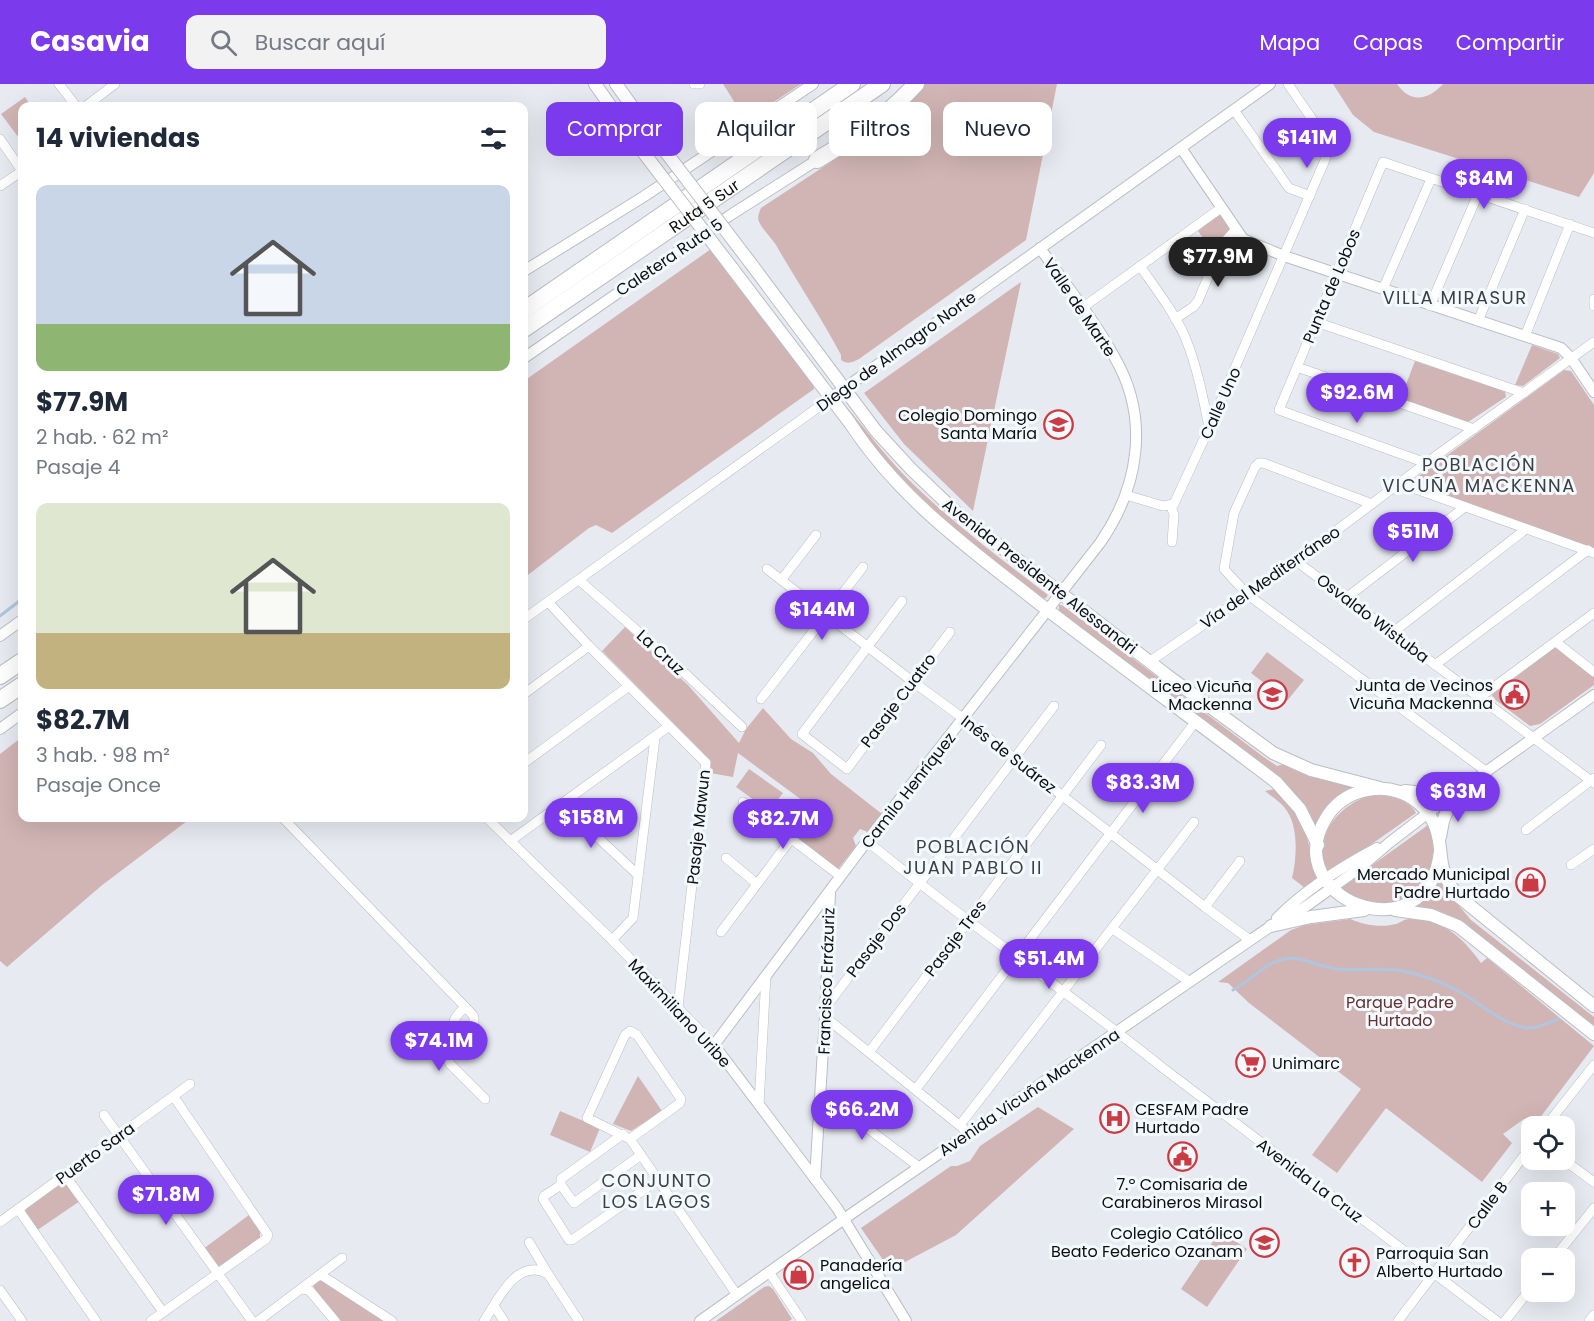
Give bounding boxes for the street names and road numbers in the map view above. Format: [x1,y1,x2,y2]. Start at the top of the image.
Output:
street label: Ruta 5 Sur [664,174,744,239]
street label: Caletera Ruta 5 [611,213,727,302]
street label: Punta de Lobos [1297,225,1366,347]
street label: Valle de Marte [1038,253,1121,361]
street label: Diego de Almagro Norte [812,286,981,417]
street label: Calle Uno [1194,364,1247,443]
street label: Avenida Presidente Alessandri [938,493,1142,660]
street label: Vía del Mediterráneo [1196,520,1345,634]
street label: Osvaldo Wistuba [1312,568,1434,668]
street label: La Cruz [631,624,690,680]
street label: Pasaje Cuatro [855,648,942,752]
street label: Inés de Suárez [956,710,1061,799]
street label: Camilo Henríquez [856,728,961,853]
street label: Pasaje Mawun [681,768,716,886]
street label: Pasaje Tres [919,895,992,981]
street label: Pasaje Dos [841,899,912,982]
street label: Francisco Errázuriz [812,907,841,1055]
street label: Maximiliano Uribe [623,954,736,1073]
street label: Avenida Vicuña Mackenna [934,1023,1124,1162]
street label: Puerto Sara [51,1117,140,1190]
street label: Avenida La Cruz [1252,1133,1368,1228]
street label: Calle B [1462,1176,1513,1234]

